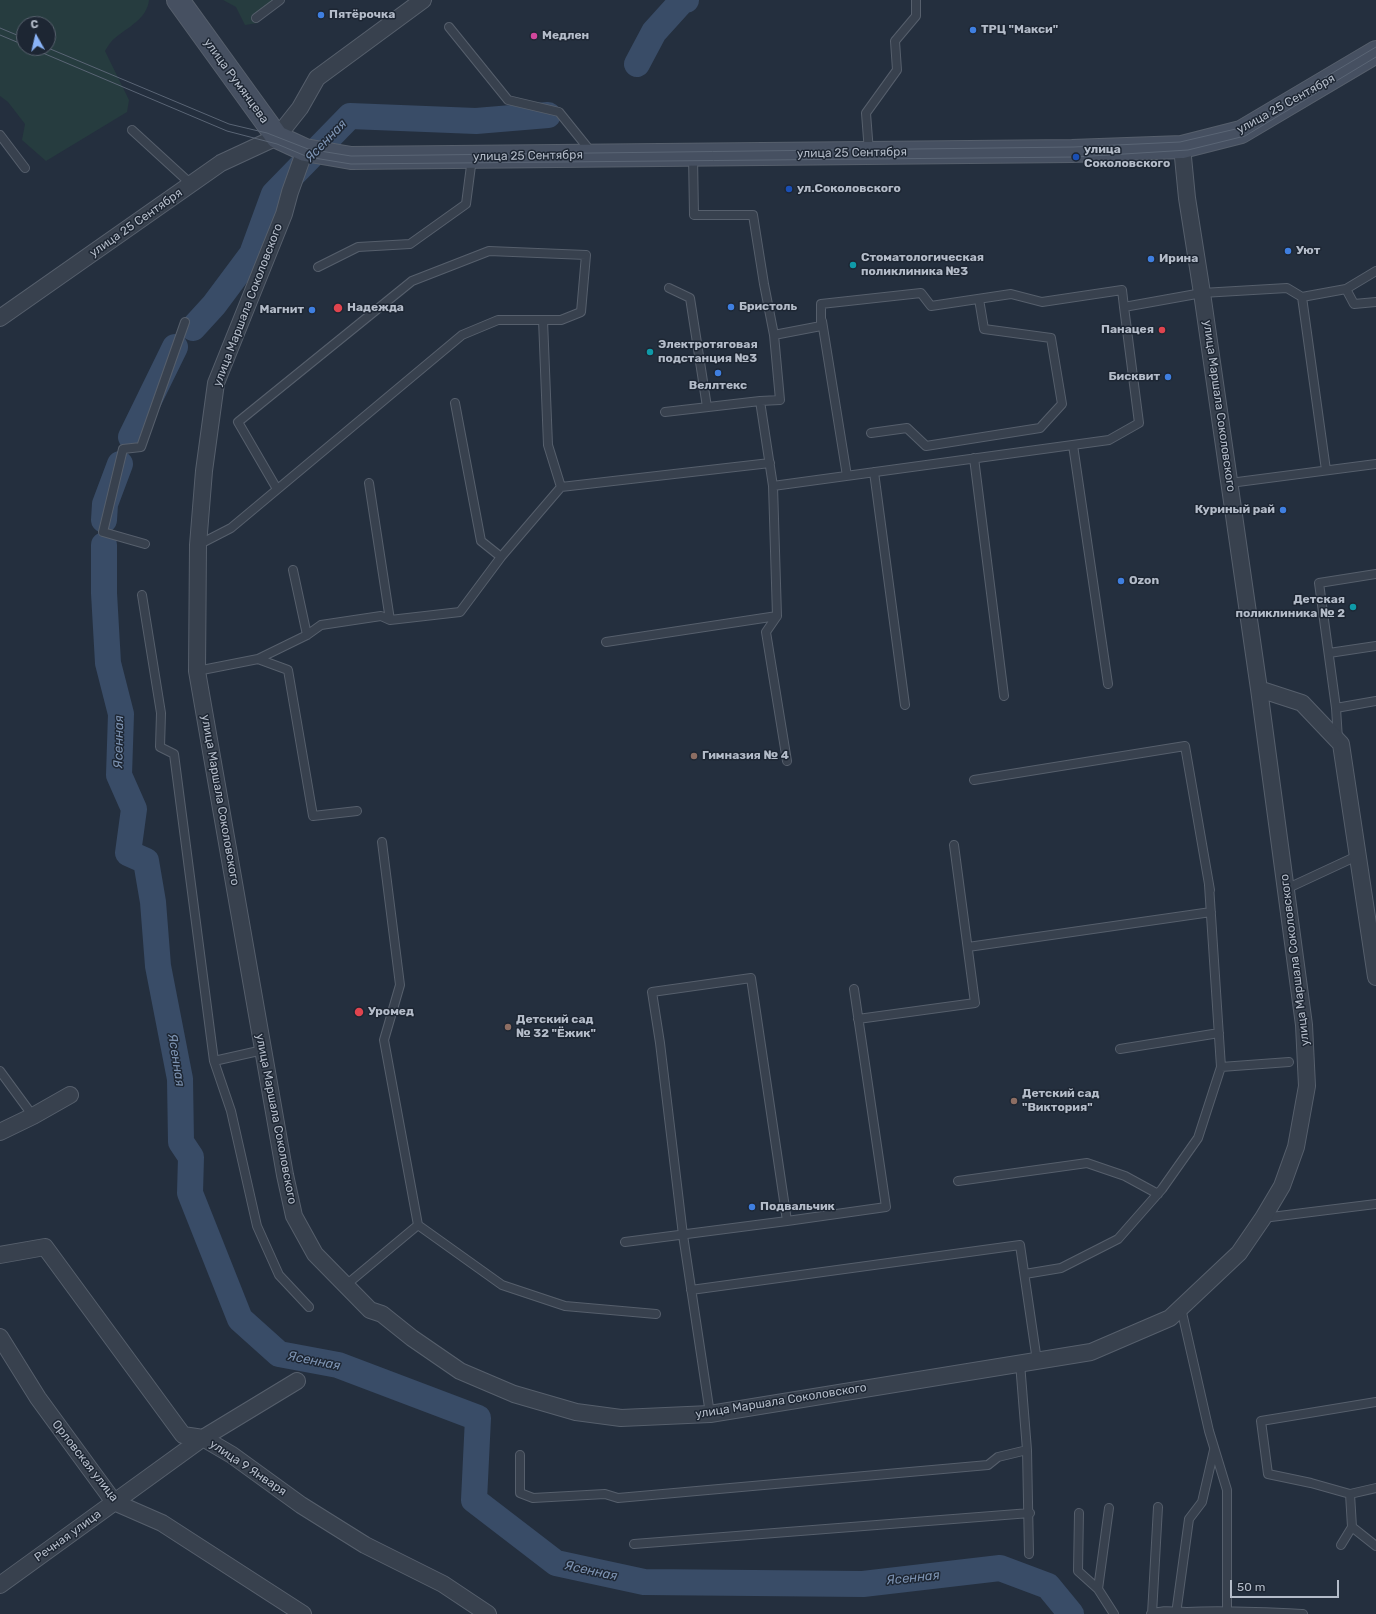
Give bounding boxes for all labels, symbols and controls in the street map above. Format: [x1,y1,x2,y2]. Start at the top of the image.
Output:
place label: Пятёрочка [329,8,395,22]
marker: Пятёрочка [316,10,326,20]
north arrow [16,16,56,56]
text: С [30,18,39,32]
place label: ТРЦ "Макси" [981,23,1058,37]
marker: ТРЦ "Макси" [968,25,978,35]
place label: Медлен [542,29,589,43]
marker: Медлен [529,31,539,41]
street label: улица Румянцева [200,36,272,126]
street label: улица 25 Сентября [1234,71,1338,137]
water label: Ясенная [302,116,350,166]
place label: улица Соколовского [1084,143,1170,171]
street label: улица 25 Сентября [797,145,907,161]
street label: улица 25 Сентября [473,148,583,164]
marker: улица Соколовского [1071,152,1081,162]
place label: ул.Соколовского [797,182,901,196]
marker: ул.Соколовского [784,184,794,194]
street label: улица 25 Сентября [87,186,185,260]
street label: улица Маршала Соколовского [210,222,286,388]
place label: Уют [1296,244,1320,258]
marker: Уют [1283,246,1293,256]
place label: Стоматологическая поликлиника №3 [861,251,984,279]
place label: Ирина [1159,252,1198,266]
marker: Ирина [1146,254,1156,264]
marker: Стоматологическая поликлиника №3 [848,260,858,270]
place label: Бристоль [739,300,797,314]
place label: Надежда [347,301,404,315]
marker: Надежда [332,302,344,314]
marker: Бристоль [726,302,736,312]
place label: Магнит [260,303,304,317]
marker: Магнит [307,305,317,315]
street label: улица Маршала Соколовского [1200,319,1238,493]
place label: Панацея [1101,323,1154,337]
marker: Панацея [1157,325,1167,335]
place label: Электротяговая подстанция №3 [658,338,758,366]
marker: Электротяговая подстанция №3 [645,347,655,357]
marker: Веллтекс [713,368,723,378]
place label: Бисквит [1109,370,1160,384]
marker: Бисквит [1163,372,1173,382]
place label: Веллтекс [689,379,747,393]
place label: Куриный рай [1195,503,1275,517]
marker: Куриный рай [1278,505,1288,515]
place label: Ozon [1129,574,1159,588]
marker: Ozon [1116,576,1126,586]
place label: Детская поликлиника № 2 [1235,593,1345,621]
marker: Детская поликлиника № 2 [1348,602,1358,612]
street label: улица Маршала Соколовского [198,713,242,887]
water label: Ясенная [111,715,127,769]
place label: Гимназия № 4 [702,749,789,763]
marker: Гимназия № 4 [689,751,699,761]
street label: улица Маршала Соколовского [1277,873,1313,1047]
place label: Уромед [368,1005,414,1019]
marker: Уромед [353,1006,365,1018]
place label: Детский сад № 32 "Ёжик" [516,1013,596,1041]
marker: Детский сад № 32 "Ёжик" [503,1022,513,1032]
water label: Ясенная [164,1032,188,1088]
street label: улица Маршала Соколовского [252,1033,300,1205]
place label: Детский сад "Виктория" [1022,1087,1099,1115]
marker: Детский сад "Виктория" [1009,1096,1019,1106]
place label: Подвальчик [760,1200,835,1214]
marker: Подвальчик [747,1202,757,1212]
water label: Ясенная [286,1348,342,1374]
street label: улица Маршала Соколовского [694,1380,868,1422]
street label: Орловская улица [49,1417,121,1505]
street label: улица 9 Января [207,1437,289,1499]
street label: Речная улица [32,1507,104,1565]
water label: Ясенная [563,1558,619,1584]
water label: Ясенная [886,1567,940,1589]
scale bar [1232,1572,1341,1598]
text: 50 m [1237,1580,1265,1594]

